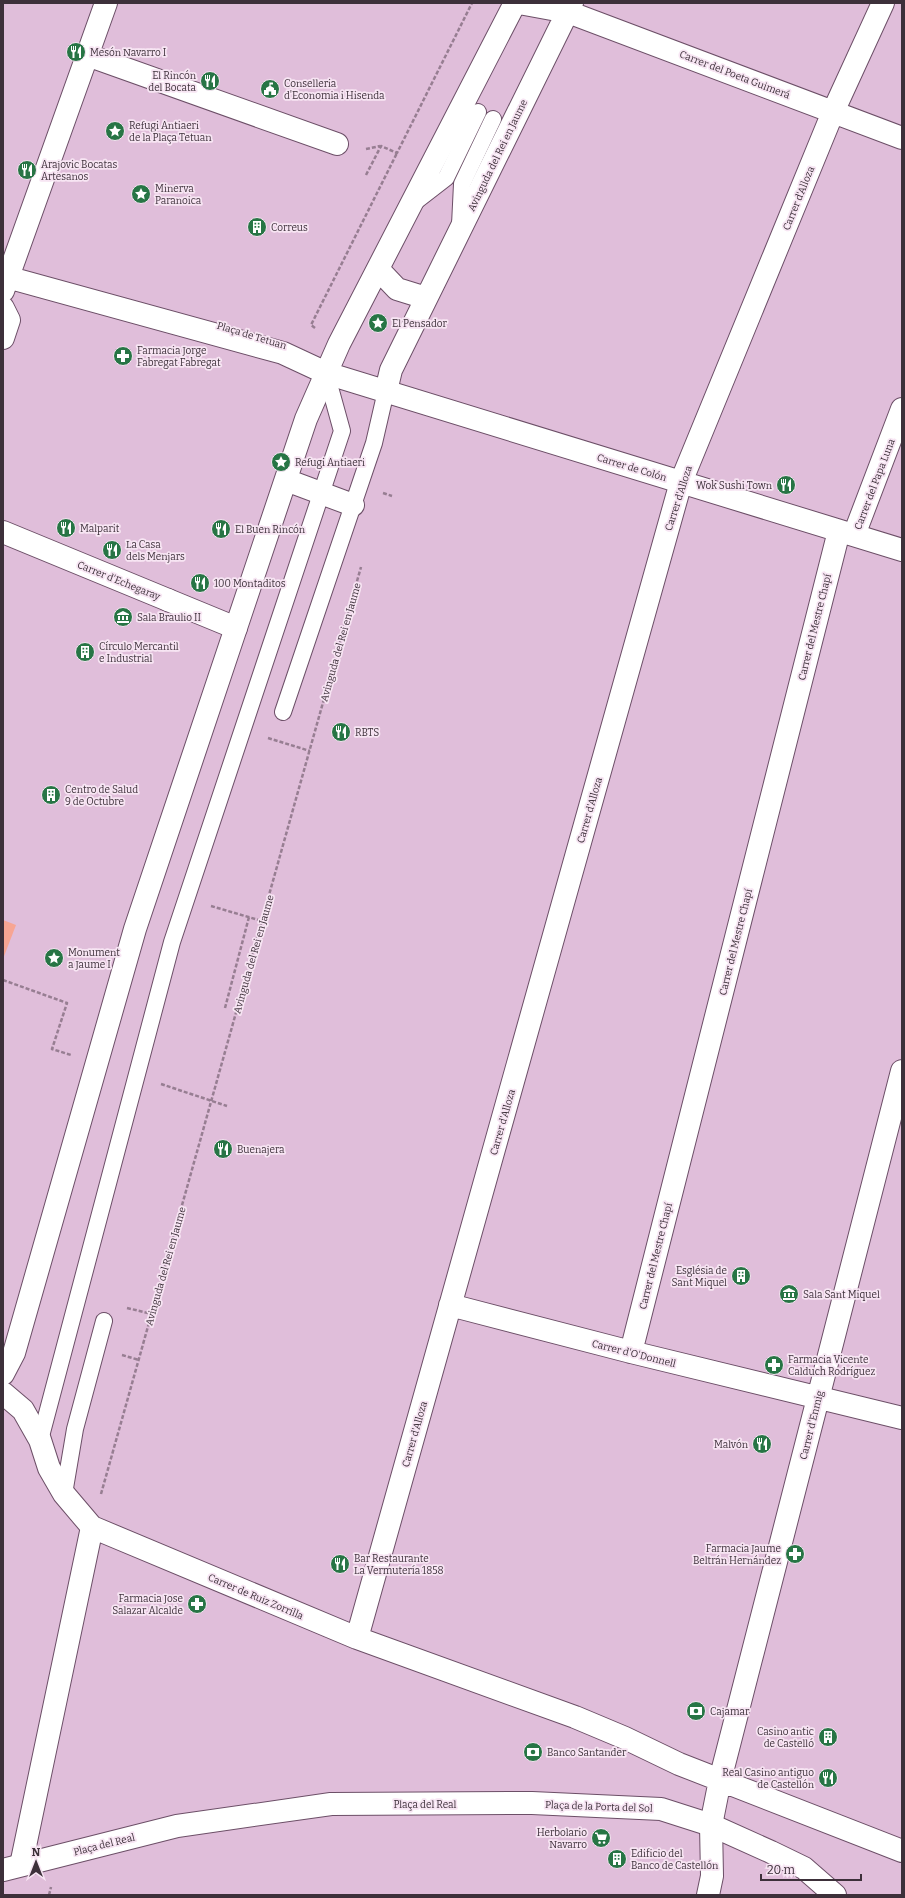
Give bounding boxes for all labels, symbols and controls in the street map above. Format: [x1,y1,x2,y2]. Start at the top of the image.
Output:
restaurant icon: Mesón Navarro I [65,41,87,63]
place label: Mesón Navarro I [90,47,167,59]
street label: Carrer del Poeta Guimerá [678,48,792,102]
place label: El Rincón del Bocata [148,70,197,94]
restaurant icon: El Rincón del Bocata [199,70,221,92]
public building icon: Conselleria d'Economia i Hisenda [259,78,281,100]
place label: Conselleria d'Economia i Hisenda [284,78,385,102]
street label: Avinguda del Rei en Jaume [466,98,530,213]
place icon: Refugi Antiaeri de la Plaça Tetuan [104,120,126,142]
place label: Refugi Antiaeri de la Plaça Tetuan [129,120,212,144]
restaurant icon: Arajovic Bocatas Artesanos [16,159,38,181]
place label: Arajovic Bocatas Artesanos [41,159,118,183]
street label: Carrer d'Alloza [781,164,817,232]
place icon: Minerva Paranoica [130,183,152,205]
place label: Minerva Paranoica [155,183,202,207]
building icon: Correus [246,216,268,238]
place label: Correus [271,222,308,234]
place icon: El Pensador [367,312,389,334]
place label: El Pensador [392,318,448,330]
street label: Plaça de Tetuan [215,320,289,352]
pharmacy icon: Farmacia Jorge Fabregat Fabregat [112,345,134,367]
place label: Farmacia Jorge Fabregat Fabregat [137,345,221,369]
street label: Carrer del Papa Luna [852,437,898,531]
place icon: Refugi Antiaeri [270,451,292,473]
street label: Carrer de Colón [595,452,669,484]
place label: Refugi Antiaeri [295,457,365,469]
street label: Carrer d'Alloza [663,464,695,532]
restaurant icon: Wok Sushi Town [775,474,797,496]
place label: Wok Sushi Town [696,480,773,492]
restaurant icon: Malparit [55,517,77,539]
restaurant icon: El Buen Rincón [210,518,232,540]
place label: Malparit [80,523,120,535]
place label: El Buen Rincón [235,524,306,536]
restaurant icon: La Casa dels Menjars [101,539,123,561]
place label: La Casa dels Menjars [126,539,185,563]
street label: Carrer d'Echegaray [75,559,162,603]
restaurant icon: 100 Montaditos [189,572,211,594]
street label: Carrer del Mestre Chapí [795,572,834,682]
place label: 100 Montaditos [214,578,286,590]
street label: Avinguda del Rei en Jaume [318,582,364,703]
museum icon: Sala Braulio II [112,606,134,628]
place label: Sala Braulio II [137,612,202,624]
place label: Círculo Mercantil e Industrial [99,640,179,665]
building icon: Círculo Mercantil e Industrial [74,641,96,663]
restaurant icon: RBTS [330,721,352,743]
place label: RBTS [355,727,379,739]
street label: Carrer d'Alloza [575,775,605,845]
building icon: Centro de Salud 9 de Octubre [40,784,62,806]
place label: Centro de Salud 9 de Octubre [65,784,138,808]
street label: Carrer del Mestre Chapí [716,887,755,997]
street label: Avinguda del Rei en Jaume [231,894,277,1015]
place icon: Monument a Jaume I [43,947,65,969]
place label: Monument a Jaume I [68,947,120,971]
street label: Carrer d'Alloza [488,1087,518,1157]
restaurant icon: Buenajera [212,1138,234,1160]
place label: Buenajera [237,1144,285,1156]
street label: Carrer del Mestre Chapí [636,1201,675,1311]
street label: Avinguda del Rei en Jaume [143,1206,189,1327]
place label: Església de Sant Miquel [672,1265,727,1289]
building icon: Església de Sant Miquel [730,1265,752,1287]
museum icon: Sala Sant Miquel [778,1283,800,1305]
place label: Sala Sant Miquel [803,1289,880,1301]
street label: Carrer d'O'Donnell [590,1338,677,1370]
pharmacy icon: Farmacia Vicente Calduch Rodríguez [763,1354,785,1376]
place label: Farmacia Vicente Calduch Rodríguez [788,1354,875,1378]
street label: Carrer d'Enmig [798,1389,826,1461]
street label: Carrer d'Alloza [400,1399,430,1469]
restaurant icon: Malvón [751,1433,773,1455]
place label: Malvón [714,1439,749,1451]
place label: Farmacia Jaume Beltrán Hernández [693,1543,781,1567]
pharmacy icon: Farmacia Jaume Beltrán Hernández [784,1543,806,1565]
restaurant icon: Bar Restaurante La Vermutería 1858 [329,1553,351,1575]
place label: Bar Restaurante La Vermutería 1858 [354,1553,444,1577]
street label: Carrer de Ruiz Zorrilla [206,1571,306,1623]
place label: Farmacia Jose Salazar Alcalde [112,1593,183,1617]
pharmacy icon: Farmacia Jose Salazar Alcalde [186,1593,208,1615]
bank icon: Cajamar [685,1700,707,1722]
place label: Cajamar [710,1706,750,1718]
place label: Casino antic de Castelló [757,1726,814,1750]
building icon: Casino antic de Castelló [817,1726,839,1748]
bank icon: Banco Santander [522,1741,544,1763]
place label: Banco Santander [547,1747,627,1759]
place label: Real Casino antiguo de Castellón [722,1767,815,1791]
restaurant icon: Real Casino antiguo de Castellón [817,1767,839,1789]
street label: Plaça del Real [394,1799,457,1811]
street label: Plaça de la Porta del Sol [545,1799,653,1815]
place label: Herbolario Navarro [537,1827,587,1851]
supermarket icon: Herbolario Navarro [590,1827,612,1849]
street label: Plaça del Real [72,1832,136,1858]
north arrow [16,1842,56,1882]
text: N [32,1846,41,1859]
building icon: Edificio del Banco de Castellón [606,1848,628,1870]
place label: Edificio del Banco de Castellón [631,1848,719,1872]
scale bar [761,1856,861,1882]
text: 20 m [767,1863,796,1877]

